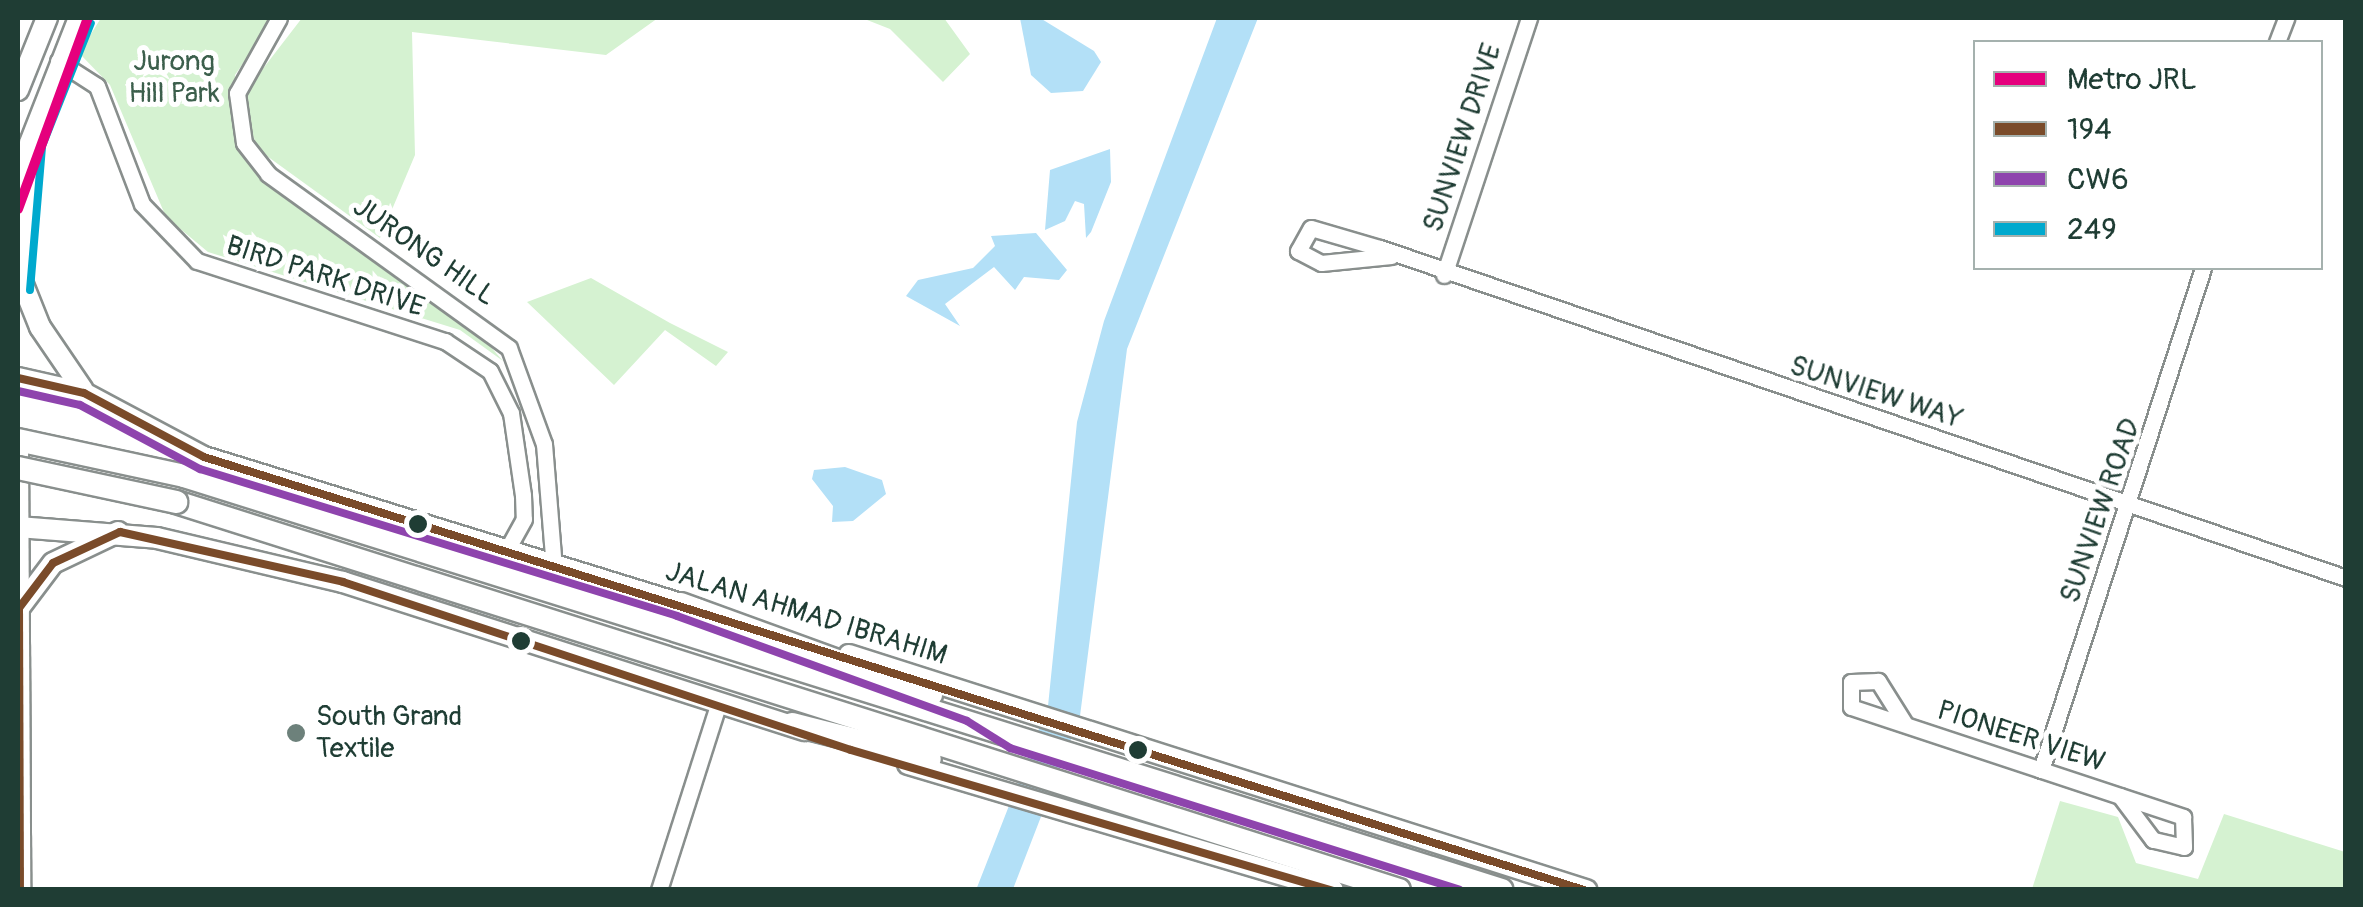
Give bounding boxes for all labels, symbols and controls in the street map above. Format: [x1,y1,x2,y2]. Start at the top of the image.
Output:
street label: SUNVIEW DRIVE [1417,40,1509,236]
legend [1973,40,2323,270]
park label: Jurong Hill Park [128,45,220,111]
text: Metro JRL [2067,61,2197,98]
text: 194 [2067,111,2112,148]
text: CW6 [2067,161,2129,198]
street label: JURONG HILL [346,190,502,314]
text: 249 [2067,211,2117,248]
street label: BIRD PARK DRIVE [222,229,428,325]
street label: SUNVIEW WAY [1785,349,1967,437]
street label: SUNVIEW ROAD [2054,414,2148,608]
unlabelled marker [408,514,428,534]
street label: JALAN AHMAD IBRAHIM [661,555,951,673]
unlabelled marker [511,631,531,651]
street label: PIONEER VIEW [1933,694,2109,780]
place label: South Grand Textile [316,700,462,766]
marker: South Grand Textile [285,722,307,744]
unlabelled marker [1128,740,1148,760]

